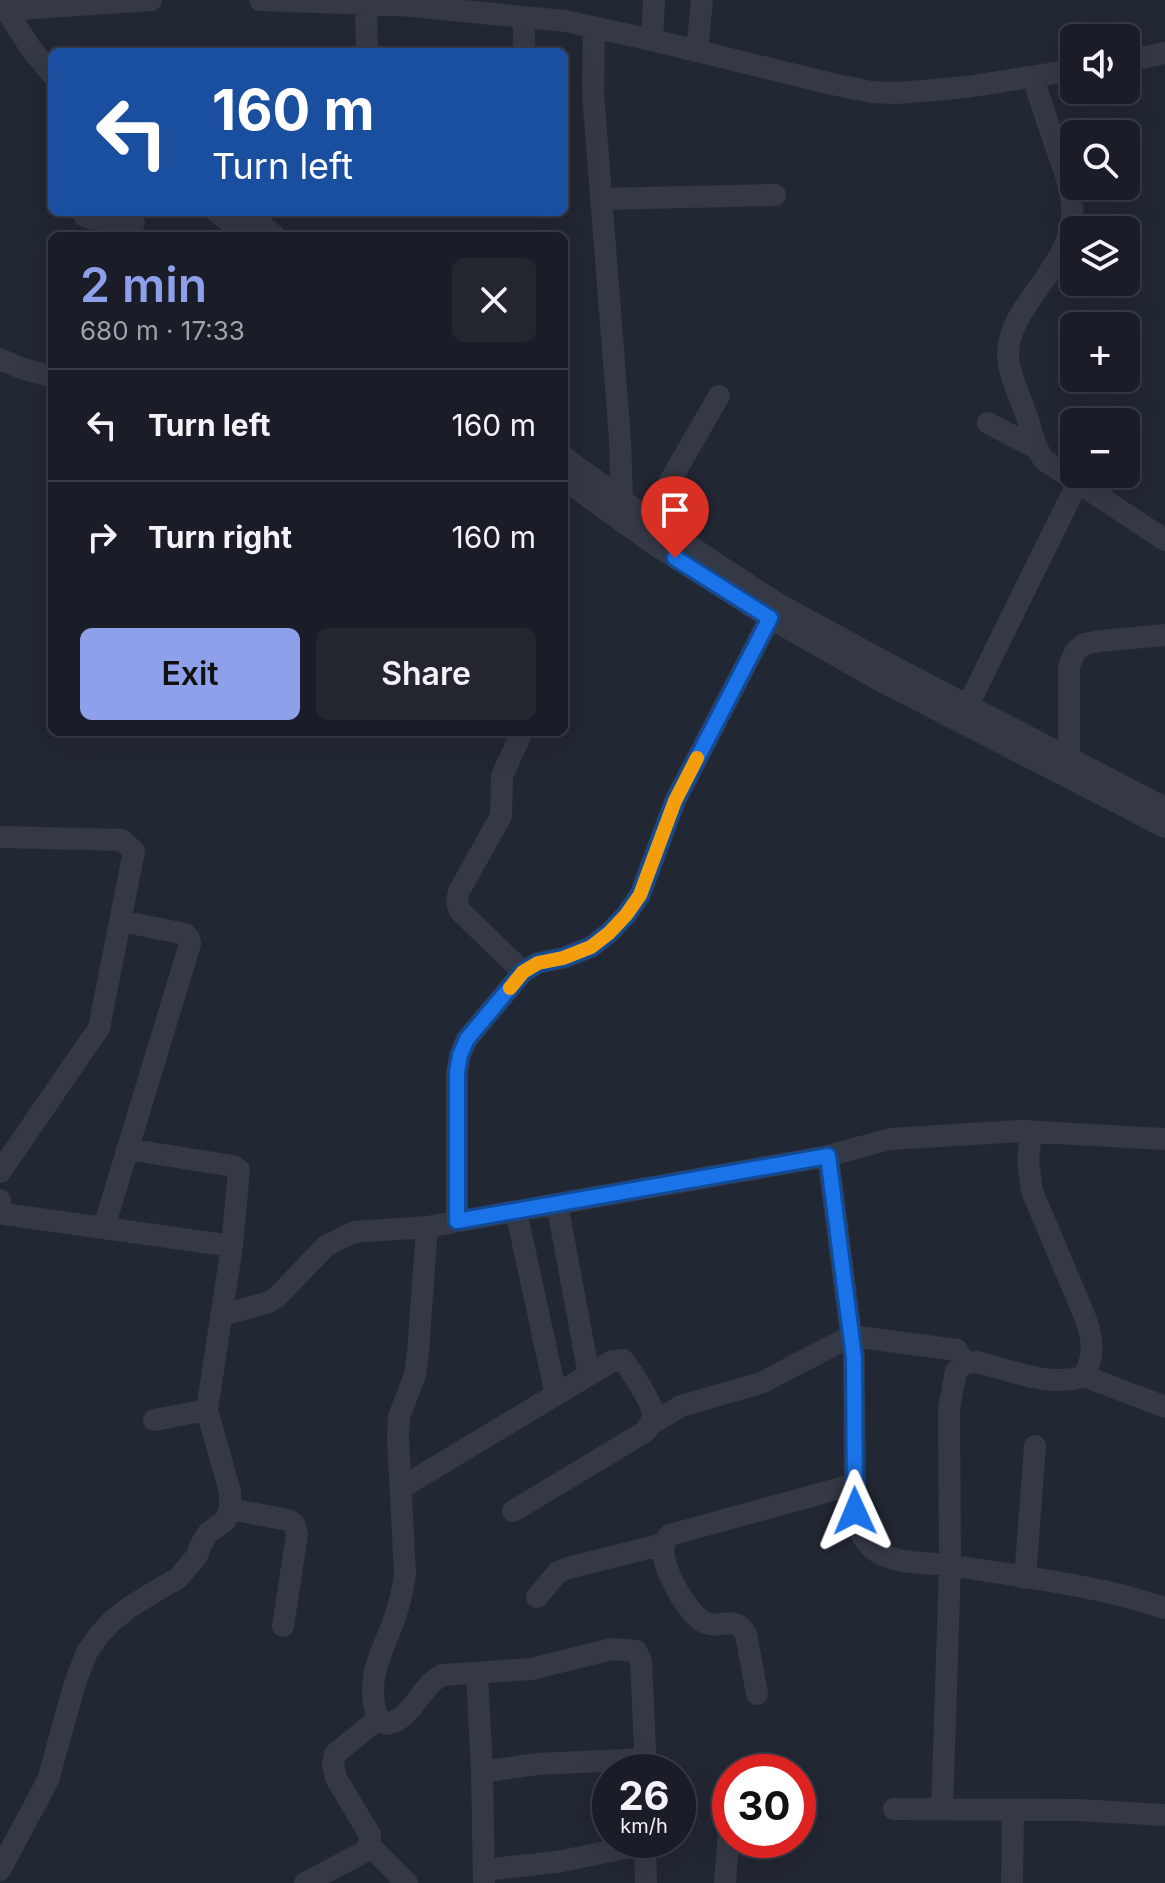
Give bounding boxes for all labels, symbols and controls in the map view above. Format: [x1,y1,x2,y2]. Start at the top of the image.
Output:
map controls [1060,24,1140,488]
button: sound [1060,24,1140,104]
text: 160 m [212,76,375,144]
icon: left [80,80,184,184]
button: search [1060,120,1140,200]
text: Turn left [212,144,353,188]
button: layers [1060,216,1140,296]
text: 2 min [80,255,207,314]
button: close [452,258,536,342]
button: + [1060,312,1140,392]
text: 680 m · 17:33 [80,315,245,346]
icon: left [80,403,124,447]
text: Turn left [148,407,270,443]
text: 160 m [452,407,536,443]
button: − [1060,408,1140,488]
pin [641,476,709,558]
icon: arrive [653,488,697,532]
icon: right [80,515,124,559]
text: Turn right [148,519,292,555]
text: 160 m [452,519,536,555]
button: Exit [80,628,300,720]
button: Share [316,628,536,720]
position arrow [813,1469,897,1553]
speed limit sign: 30 [712,1754,816,1858]
text: 26 [618,1771,670,1820]
text: km/h [620,1814,668,1838]

